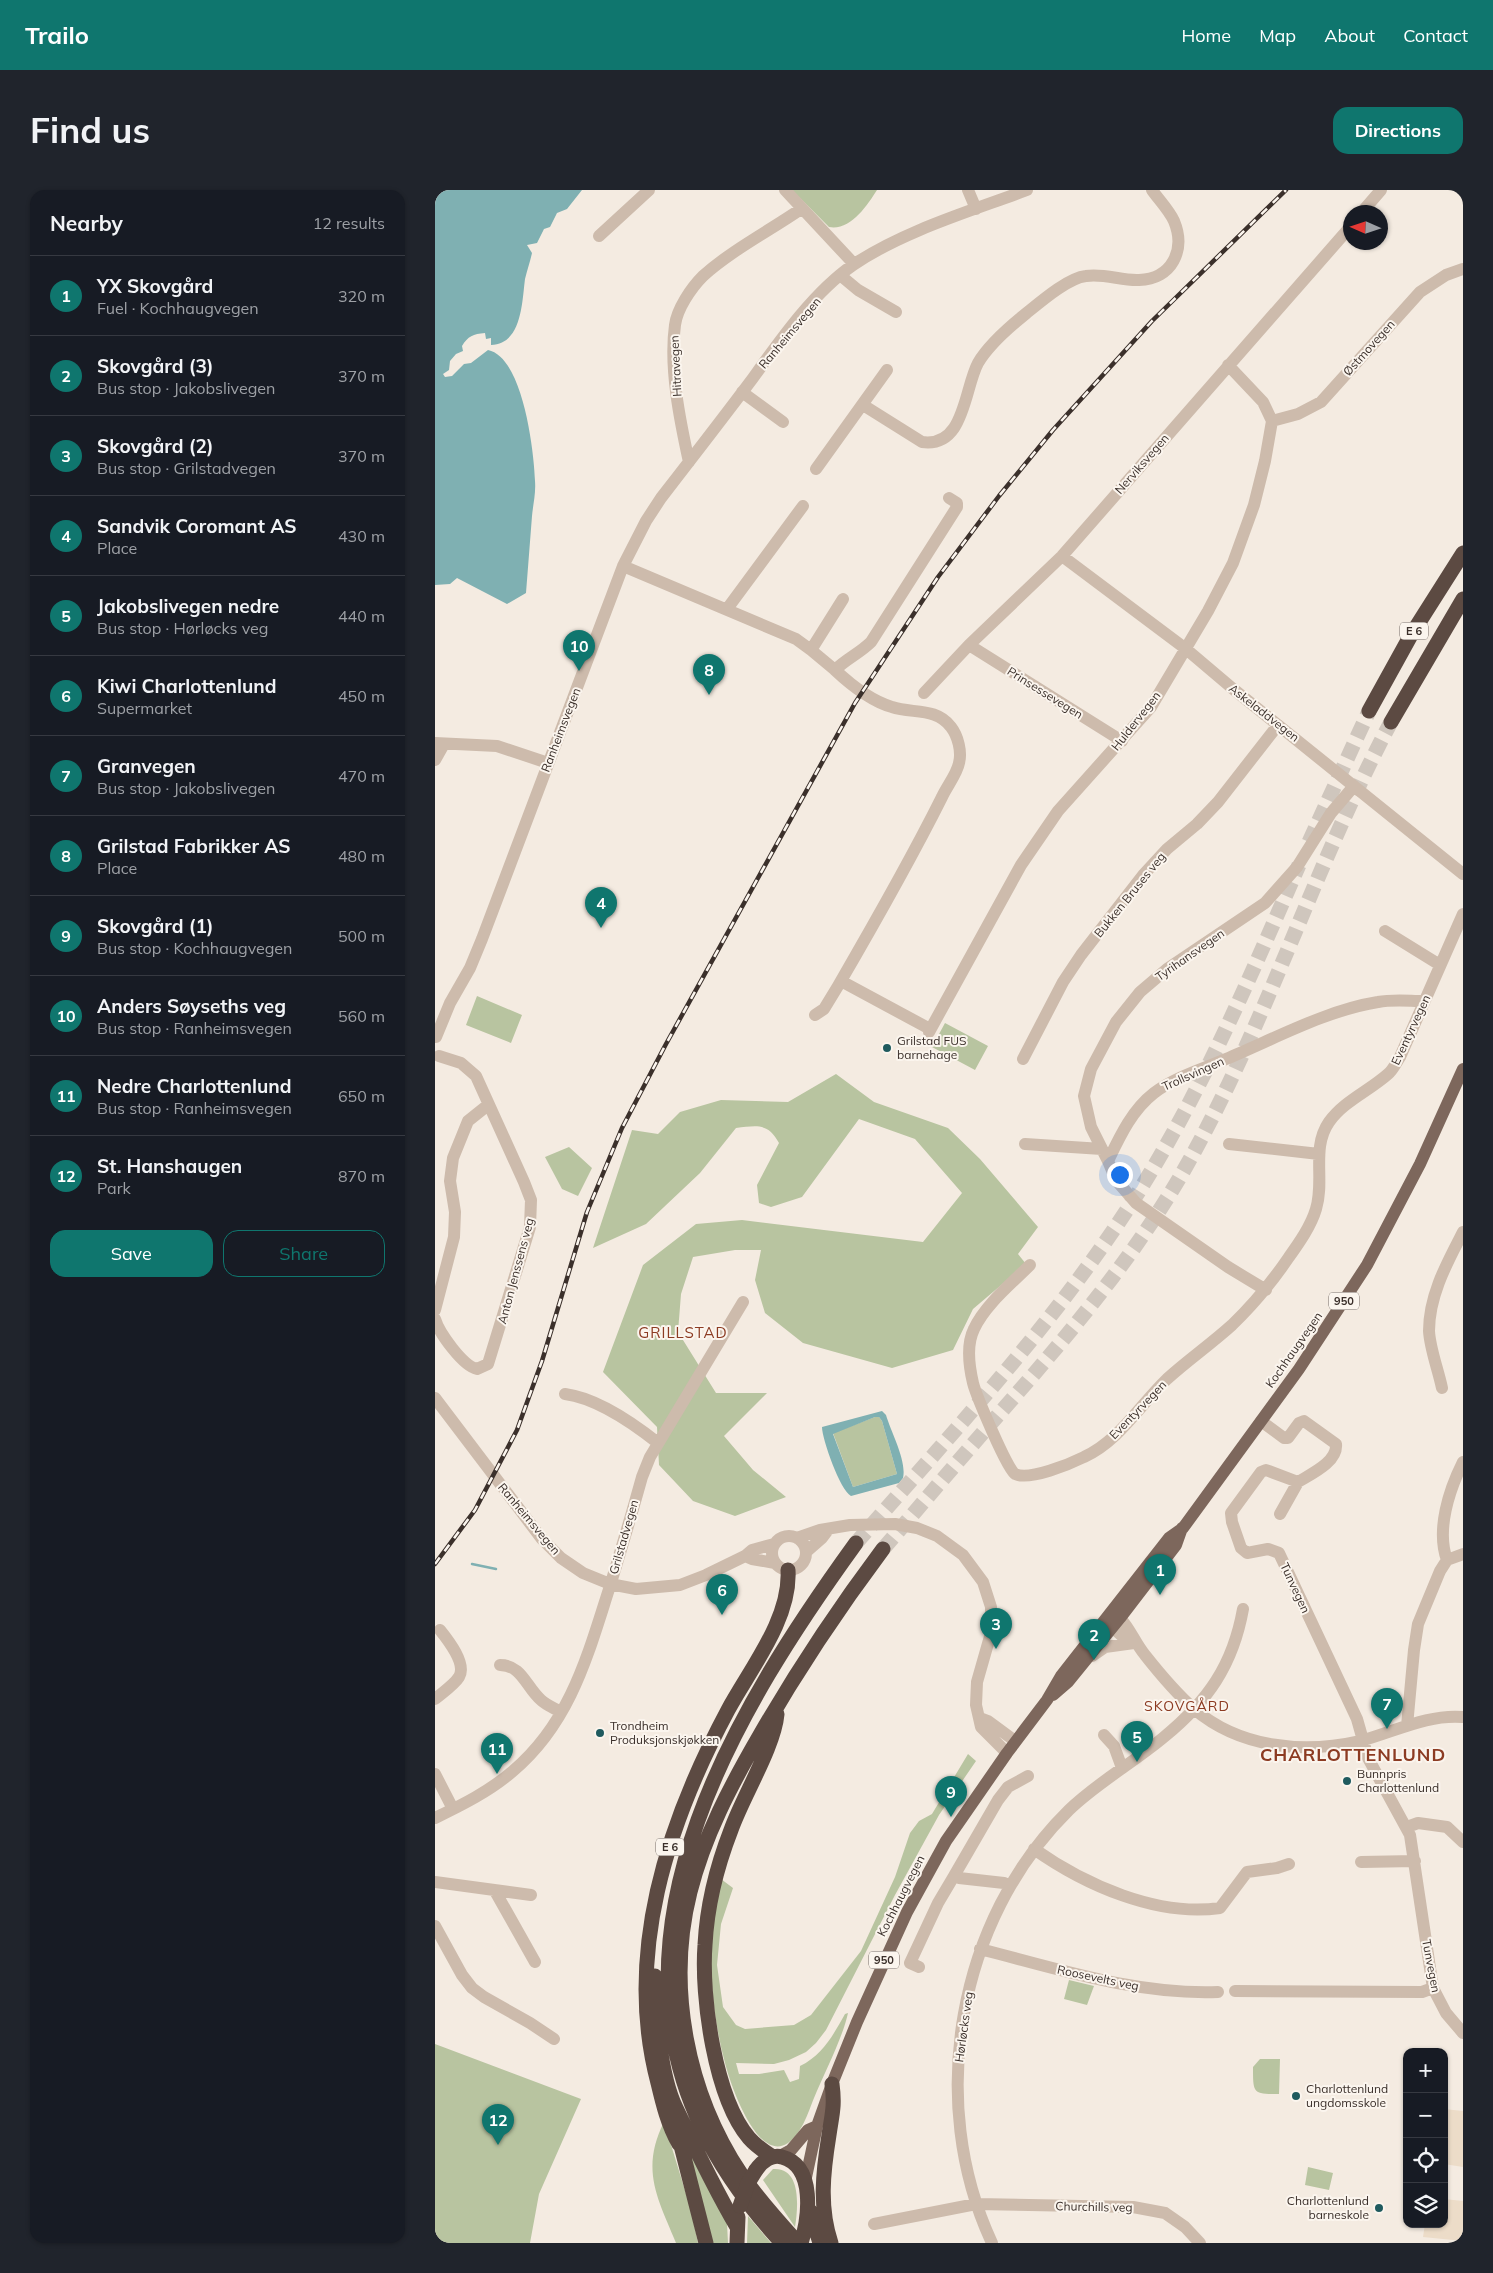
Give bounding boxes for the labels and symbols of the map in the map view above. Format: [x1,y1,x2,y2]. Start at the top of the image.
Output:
north arrow [1343,205,1388,250]
street label: Ranheimsvegen [755,294,824,372]
street label: Østmovegen [1340,317,1398,379]
street label: Hitravegen [666,335,685,397]
street label: Nerviksvegen [1111,430,1172,497]
road number: E 6 [1400,622,1428,640]
pin: 10 [563,630,595,671]
pin: 8 [693,654,725,695]
street label: Prinsessevegen [1005,663,1086,722]
street label: Askeladdvegen [1226,680,1303,745]
street label: Ranheimsvegen [538,686,583,774]
street label: Huldervegen [1108,688,1163,753]
street label: Bukken Bruses veg [1091,849,1168,940]
pin: 4 [585,887,617,928]
street label: Tyrihansvegen [1152,925,1227,984]
street label: Eventyrvegen [1388,992,1433,1067]
place label: Grilstad FUS barnehage [897,1033,966,1062]
marker: Grilstad FUS barnehage [881,1042,893,1054]
street label: Trollsvingen [1160,1053,1226,1094]
your location [1107,1162,1133,1188]
street label: Anton Jenssens veg [494,1216,537,1326]
road number: 950 [1329,1292,1359,1310]
street label: Kochhaugvegen [1262,1309,1325,1391]
district label: GRILLSTAD [638,1323,728,1342]
street label: Eventyrvegen [1106,1377,1169,1442]
street label: Ranheimsvegen [495,1480,564,1558]
street label: Grilstadvegen [606,1498,641,1576]
pin: 1 [1144,1554,1176,1595]
street label: Tunvegen [1277,1560,1314,1615]
pin: 6 [706,1574,738,1615]
pin: 3 [980,1608,1012,1649]
pin: 2 [1078,1619,1110,1660]
pin: 7 [1371,1688,1403,1729]
district label: SKOVGÅRD [1144,1697,1230,1715]
place label: Trondheim Produksjonskjøkken [610,1718,719,1747]
pin: 5 [1121,1721,1153,1762]
marker: Trondheim Produksjonskjøkken [594,1727,606,1739]
pin: 11 [481,1733,513,1774]
district label: CHARLOTTENLUND [1260,1743,1446,1766]
place label: Bunnpris Charlottenlund [1357,1766,1439,1795]
marker: Bunnpris Charlottenlund [1341,1775,1353,1787]
pin: 9 [935,1776,967,1817]
road number: E 6 [656,1838,684,1855]
street label: Kochhaugvegen [874,1853,928,1939]
street label: Tunvegen [1419,1938,1444,1994]
road number: 950 [869,1952,899,1968]
street label: Roosevelts veg [1056,1962,1140,1994]
street label: Hørløcks veg [951,1991,976,2063]
place label: Charlottenlund ungdomsskole [1306,2081,1388,2110]
marker: Charlottenlund ungdomsskole [1290,2090,1302,2102]
pin: 12 [482,2104,514,2145]
place label: Charlottenlund barneskole [1287,2193,1369,2222]
street label: Churchills veg [1055,2198,1133,2215]
marker: Charlottenlund barneskole [1373,2202,1385,2214]

